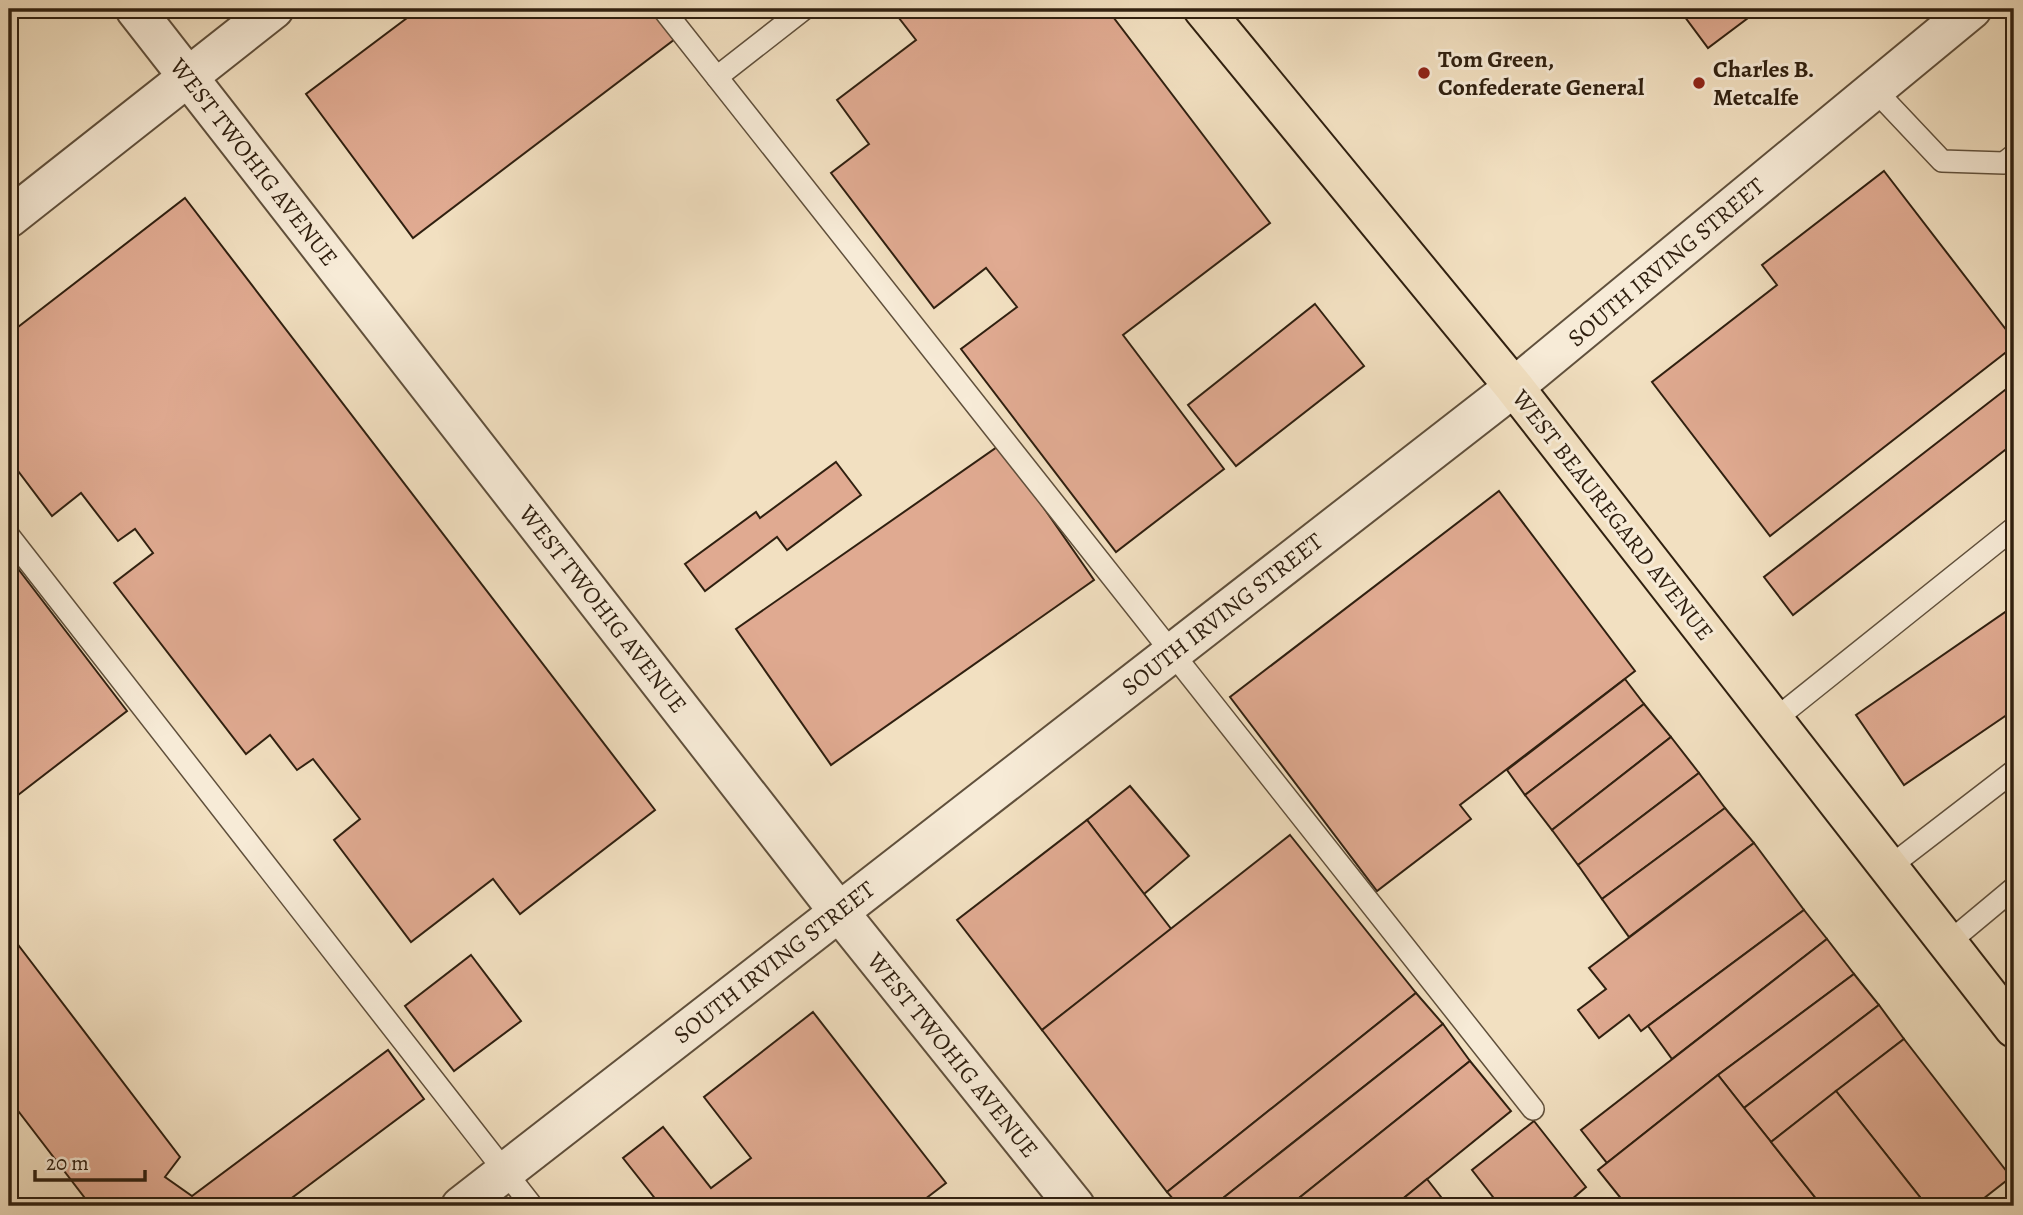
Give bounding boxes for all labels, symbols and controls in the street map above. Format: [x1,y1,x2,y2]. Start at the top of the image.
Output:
place label: Tom Green, Confederate General [1438,43,1645,103]
street label: WEST TWOHIG AVENUE [162,51,345,273]
place label: Charles B. Metcalfe [1713,53,1814,113]
marker: Tom Green, Confederate General [1416,65,1432,81]
marker: Charles B. Metcalfe [1691,75,1707,91]
street label: SOUTH IRVING STREET [1561,170,1771,354]
street label: WEST BEAUREGARD AVENUE [1504,382,1721,647]
street label: WEST TWOHIG AVENUE [511,498,694,720]
street label: SOUTH IRVING STREET [1115,525,1329,703]
street label: SOUTH IRVING STREET [667,873,881,1051]
street label: WEST TWOHIG AVENUE [860,945,1046,1164]
scale bar [35,1138,145,1182]
text: 20 m [46,1149,89,1177]

